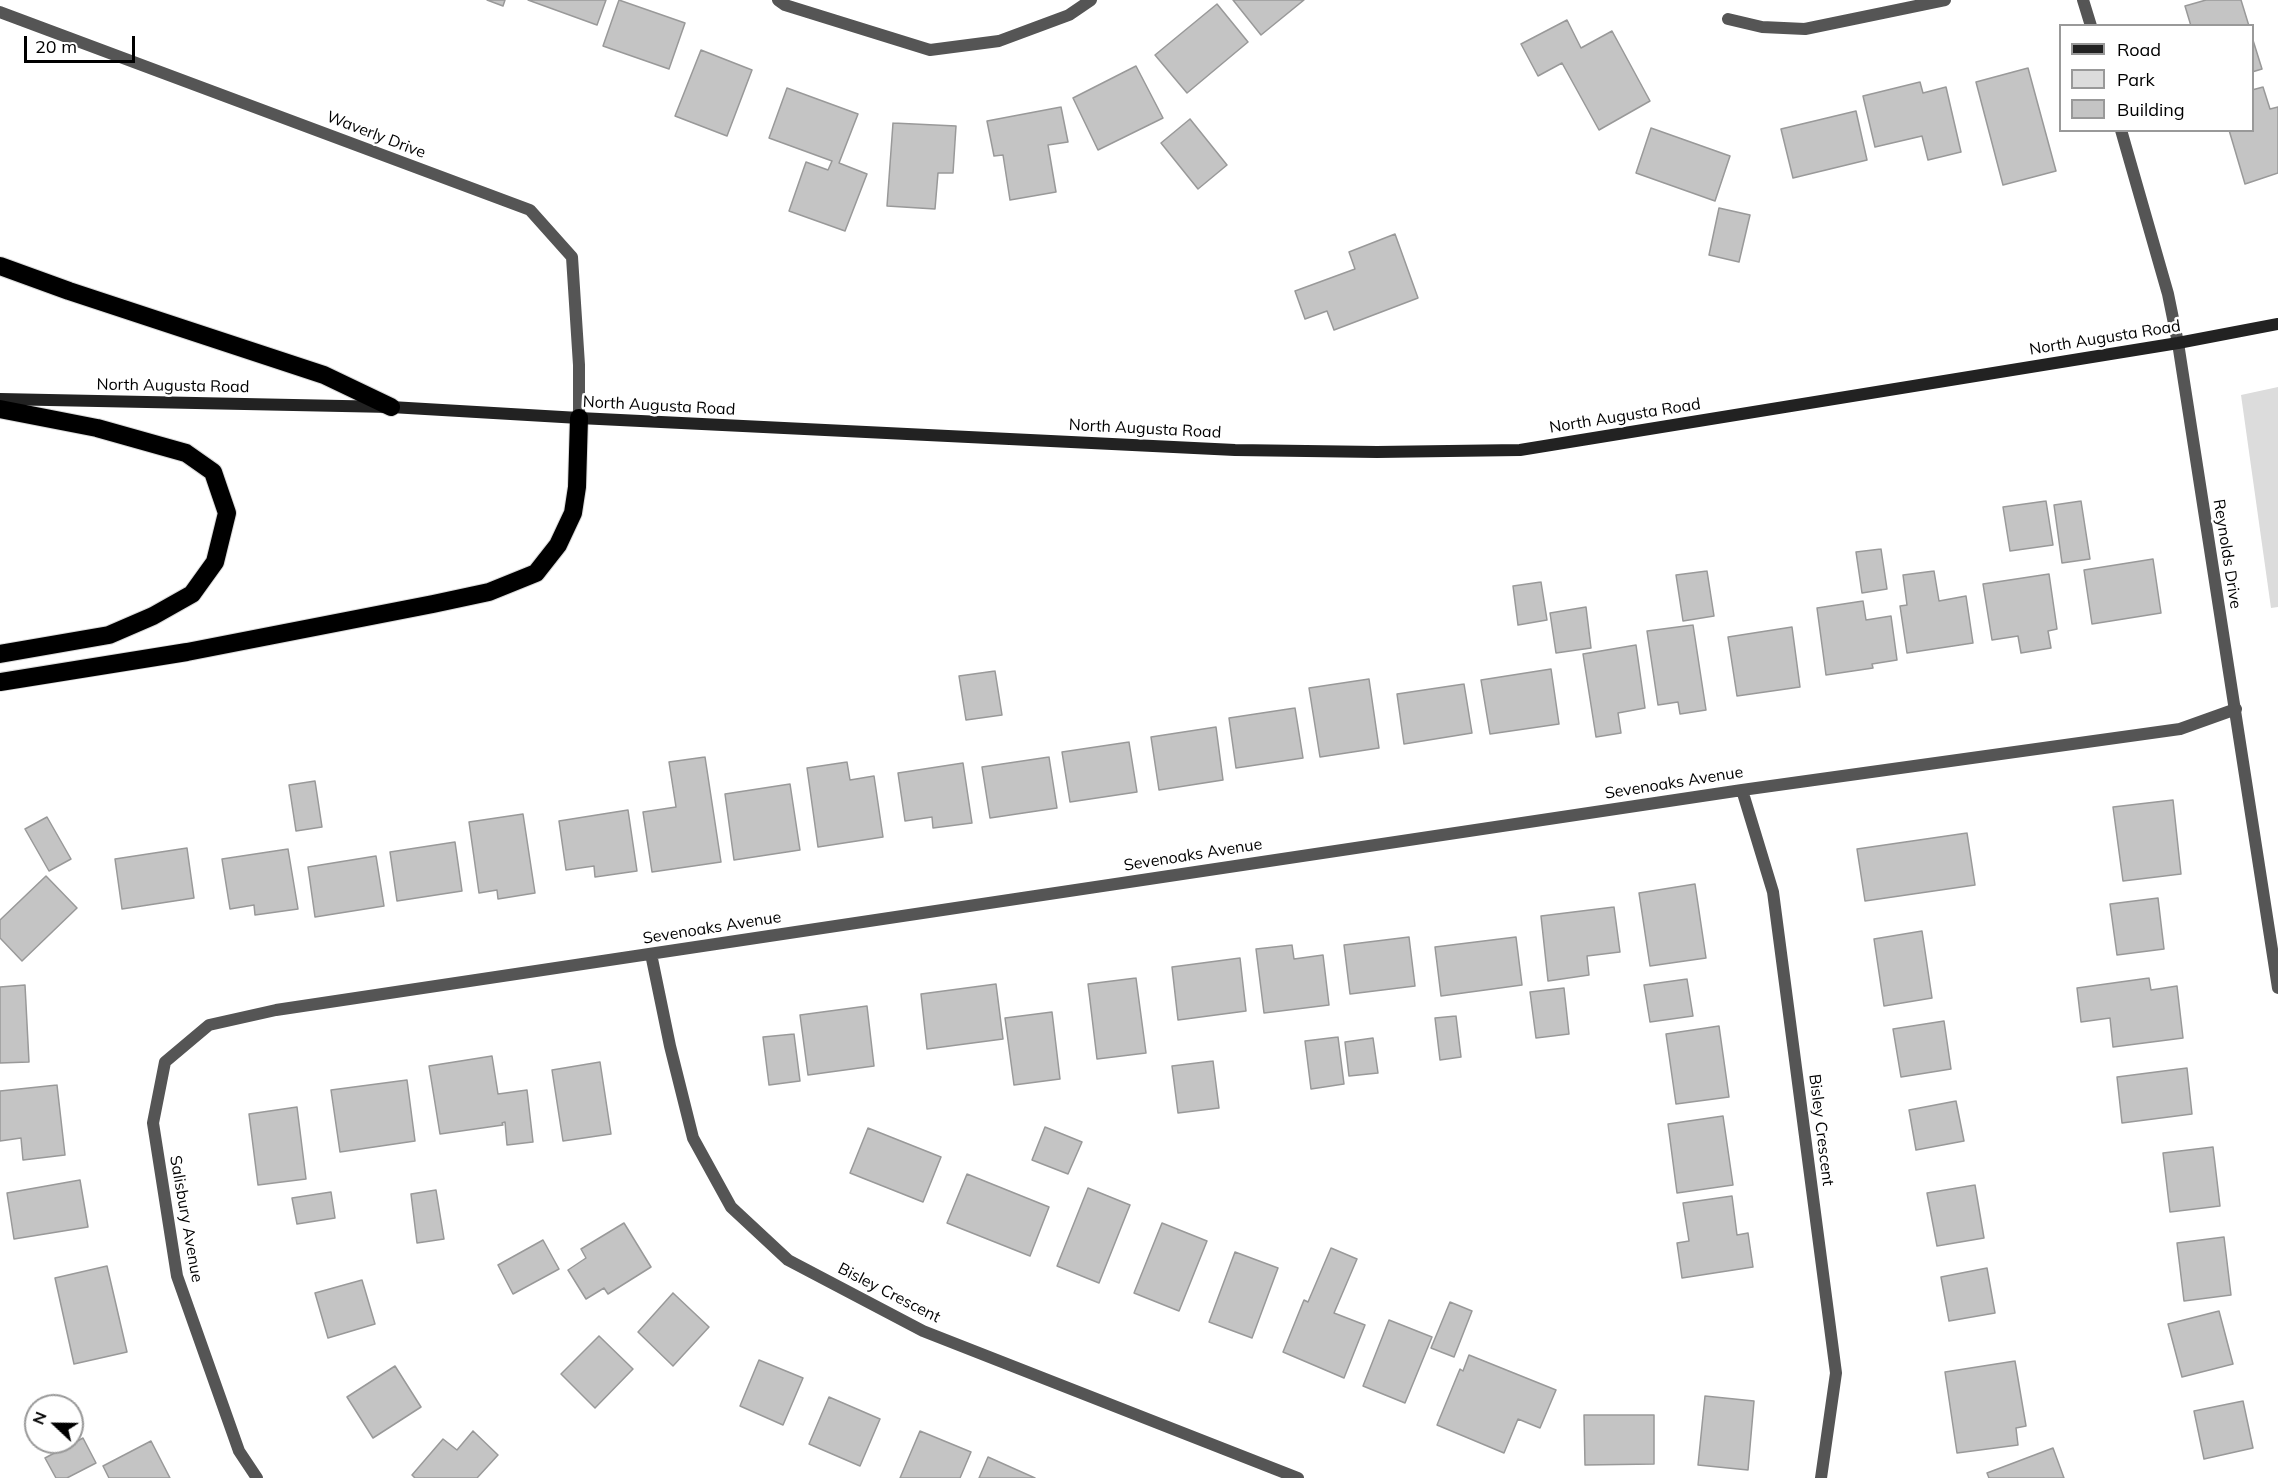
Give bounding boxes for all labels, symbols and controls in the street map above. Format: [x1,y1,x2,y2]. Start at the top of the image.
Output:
scale bar [27,24,138,62]
legend [2059,24,2254,132]
text: 20 m [35,35,77,58]
text: Road [2117,38,2161,61]
text: Park [2117,68,2155,91]
text: Building [2117,98,2185,121]
street label: Waverly Drive [324,107,428,163]
street label: North Augusta Road [2028,317,2182,359]
street label: North Augusta Road [96,375,250,397]
street label: North Augusta Road [582,392,736,420]
street label: North Augusta Road [1548,395,1702,437]
street label: North Augusta Road [1068,415,1222,443]
street label: Reynolds Drive [2209,498,2245,610]
street label: Sevenoaks Avenue [1604,763,1744,803]
street label: Sevenoaks Avenue [1123,835,1263,875]
street label: Sevenoaks Avenue [642,908,782,948]
street label: Bisley Crescent [1805,1073,1837,1187]
street label: Salisbury Avenue [165,1154,207,1284]
street label: Bisley Crescent [835,1259,943,1327]
north arrow [24,1394,84,1454]
text: N [28,1409,51,1427]

